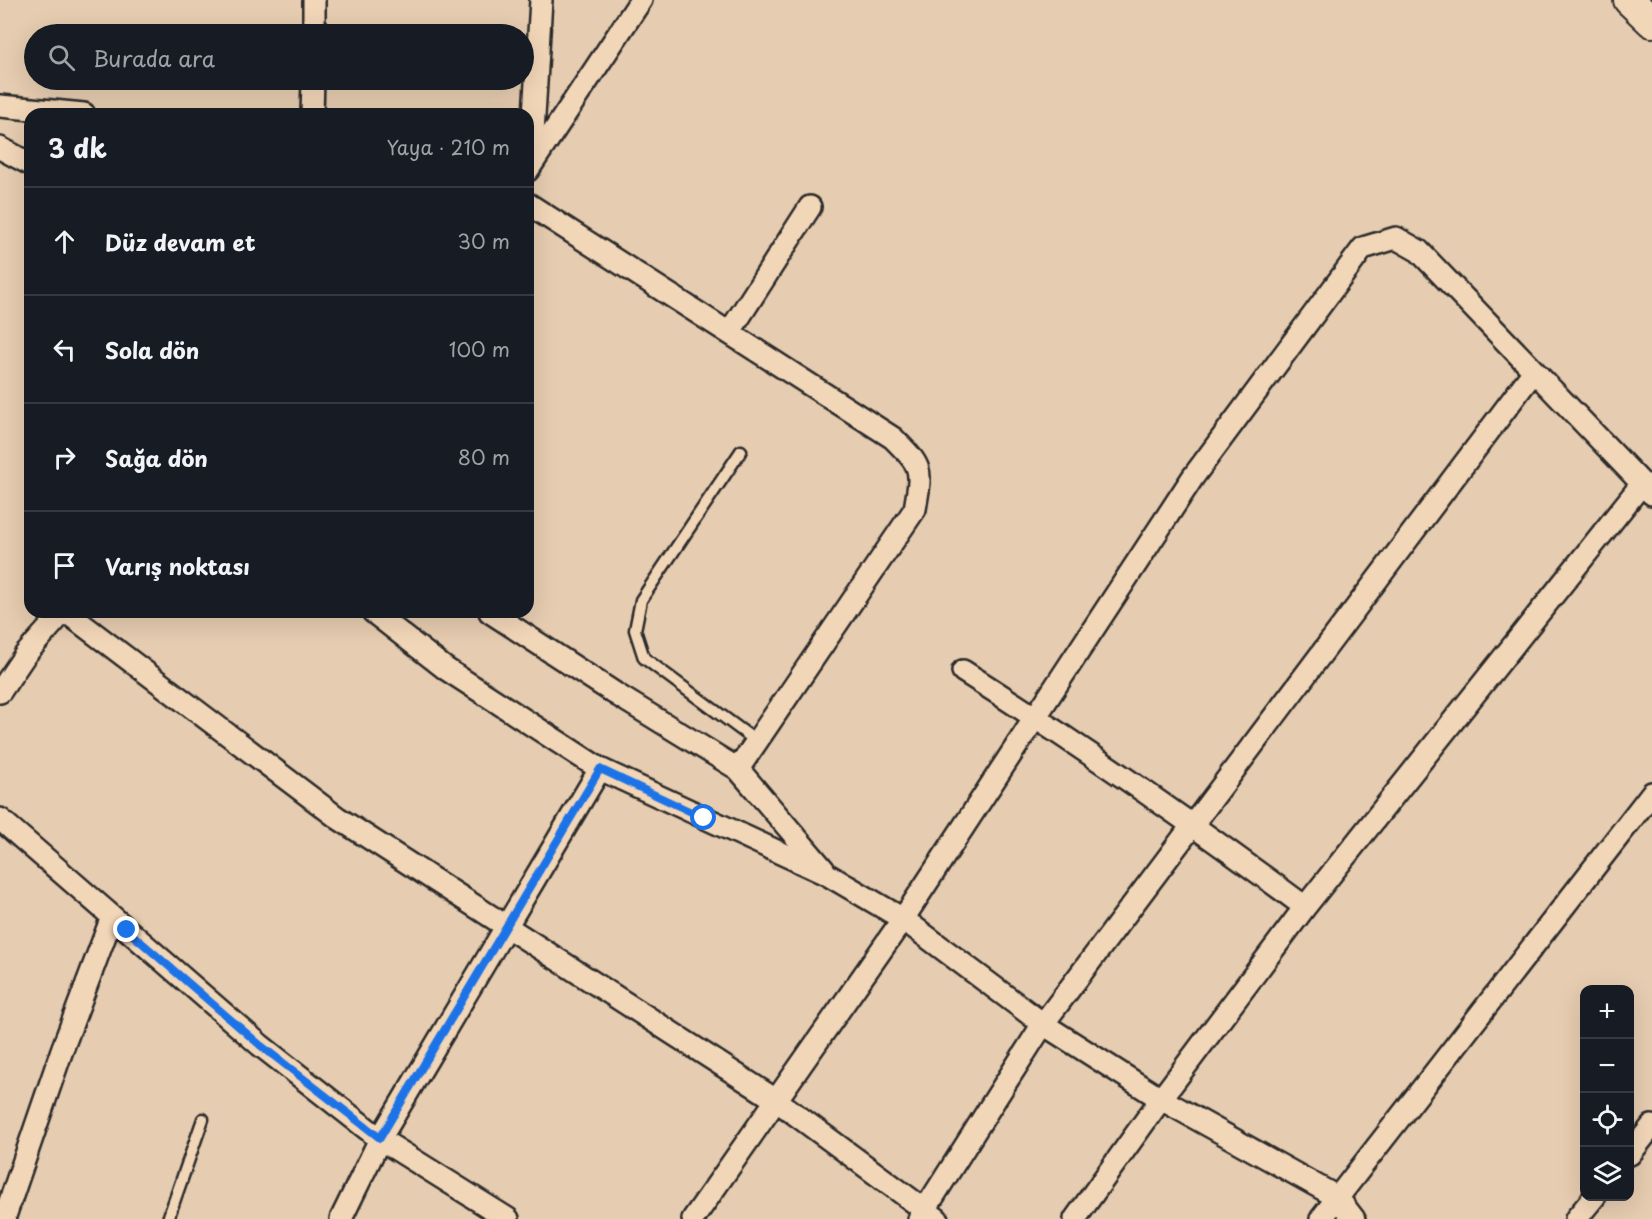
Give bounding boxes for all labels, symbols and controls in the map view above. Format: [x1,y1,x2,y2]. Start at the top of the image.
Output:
search box [24,24,534,90]
icon: search [45,41,78,74]
text: Burada ara [93,41,215,74]
text: 3 dk [48,128,107,167]
text: Yaya · 210 m [386,132,510,162]
icon: ahead [48,225,81,258]
text: Düz devam et [105,225,256,258]
text: 30 m [457,226,510,256]
icon: left [48,333,81,366]
text: Sola dön [105,333,199,366]
text: 100 m [449,334,510,364]
icon: right [48,441,81,474]
text: Sağa dön [105,441,208,474]
text: 80 m [458,442,510,472]
icon: arrive [48,549,81,582]
text: Varış noktası [105,549,250,582]
route start [690,804,716,830]
route end [113,916,139,942]
map controls [1580,985,1634,1201]
button: + [1580,985,1634,1039]
button: − [1580,1039,1634,1093]
button: locate [1580,1093,1634,1147]
button: layers [1580,1147,1634,1201]

